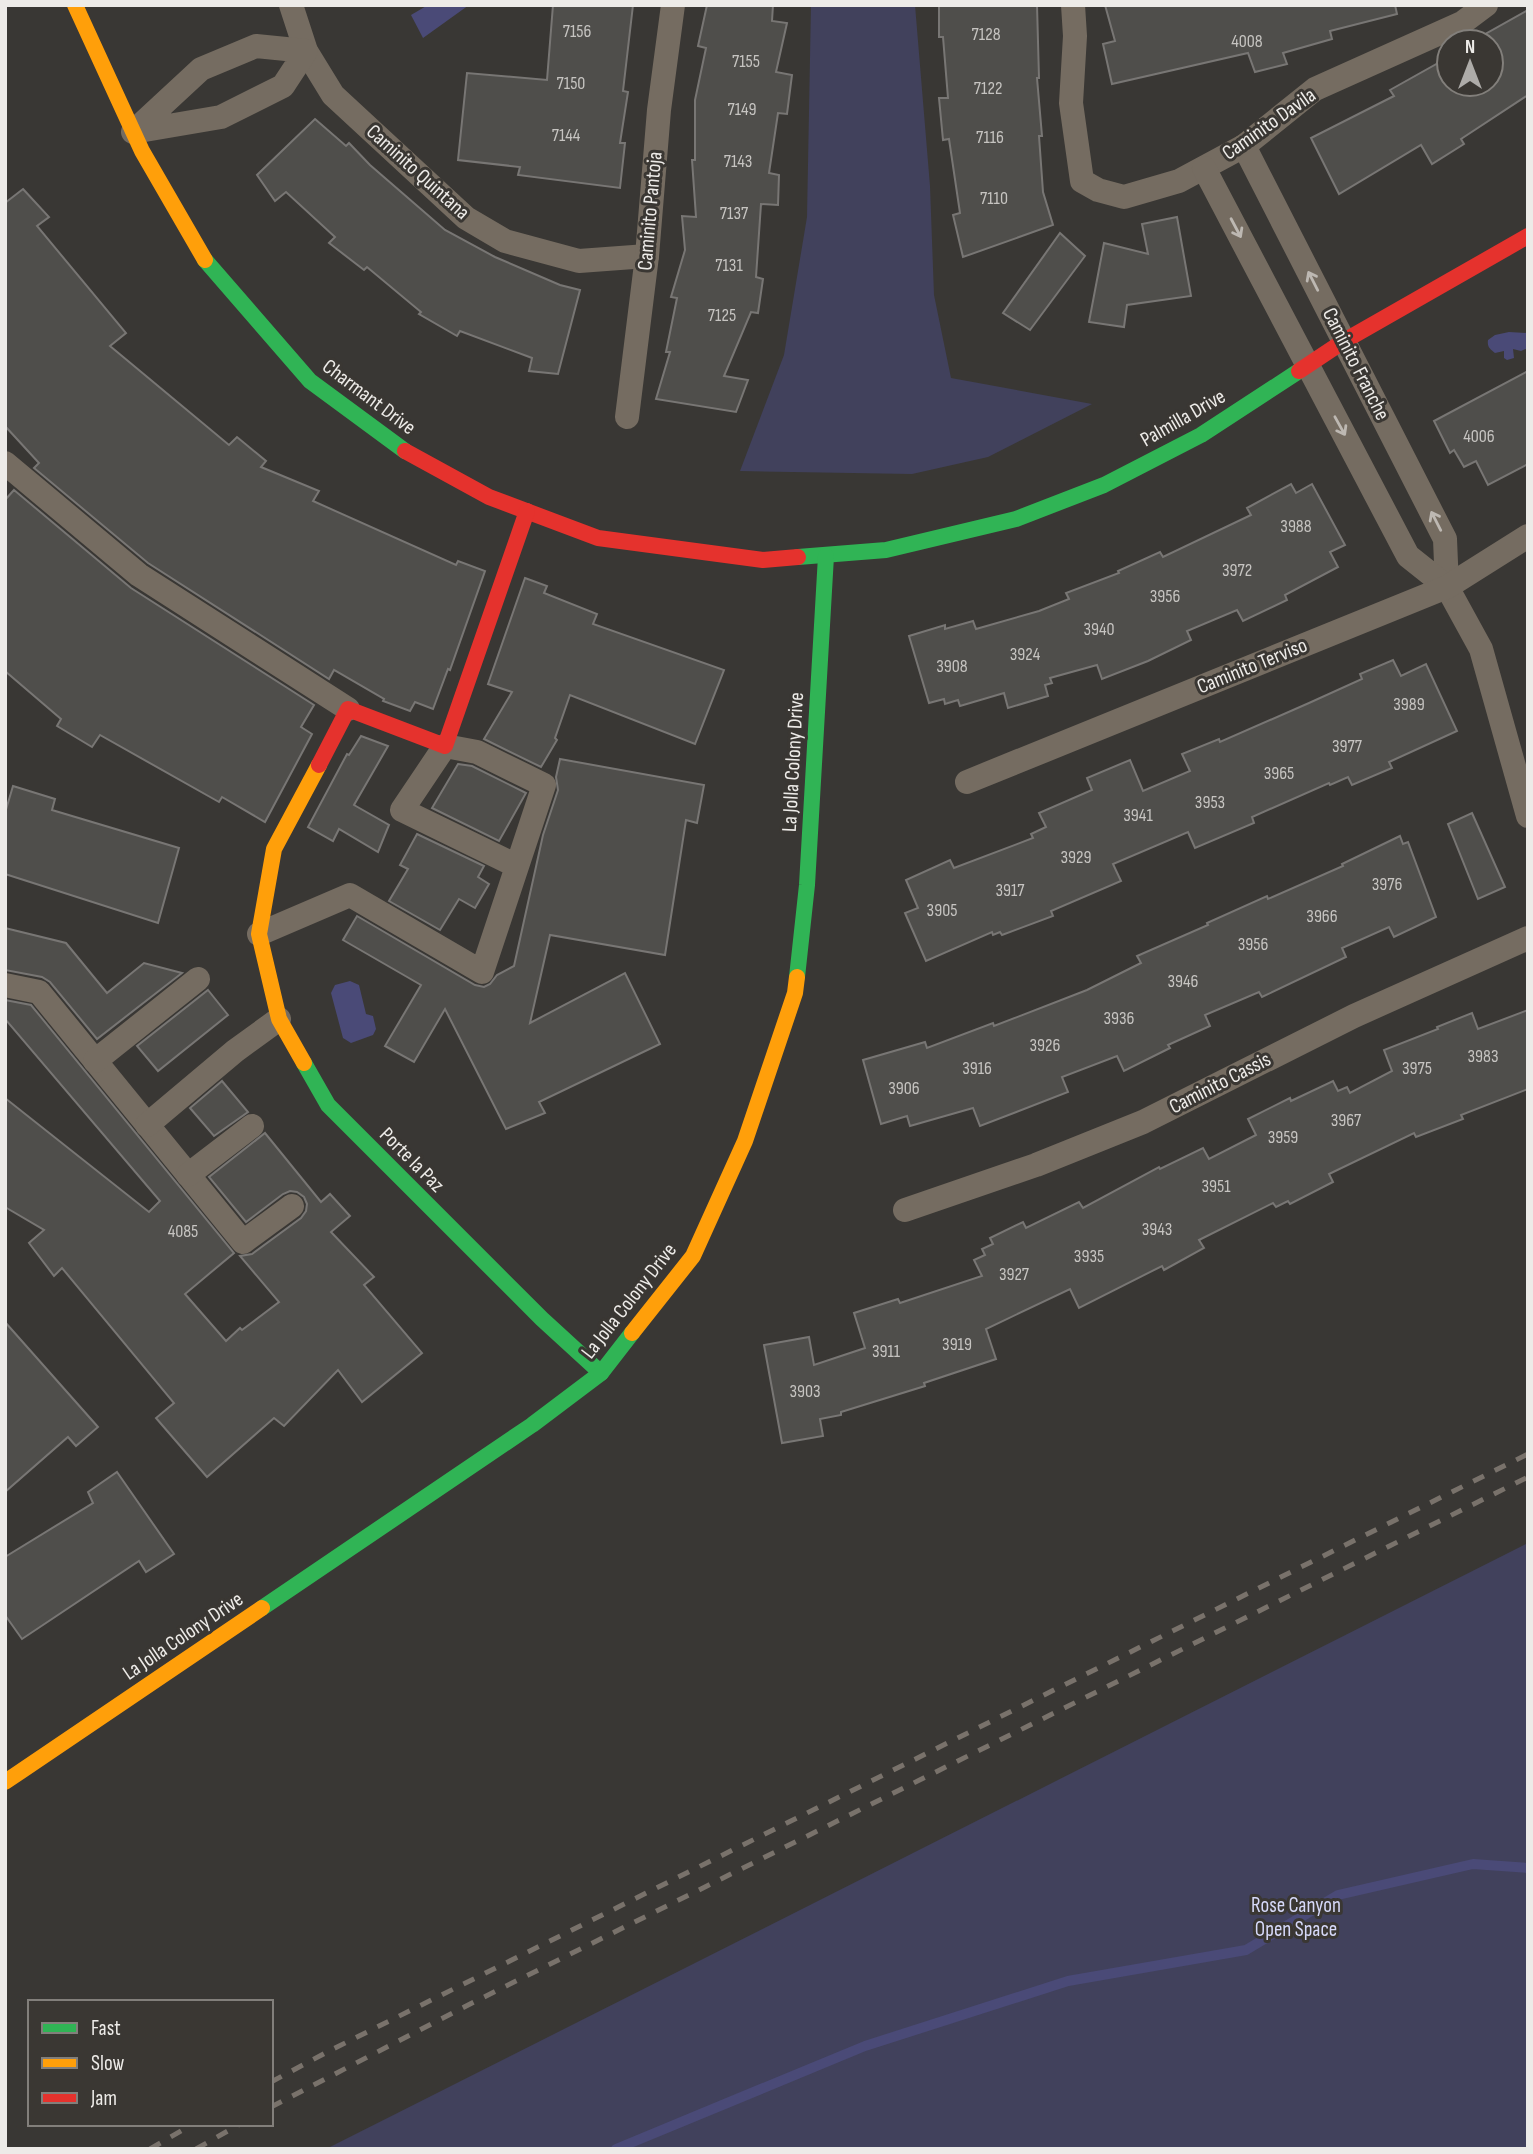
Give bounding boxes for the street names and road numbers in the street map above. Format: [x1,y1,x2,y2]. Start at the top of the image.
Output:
street label: Caminito Davila [1217,83,1321,165]
street label: Caminito Quintana [361,119,475,225]
street label: Caminito Pantoja [632,151,668,271]
street label: Caminito Franche [1317,304,1395,424]
street label: Charmant Drive [317,354,421,440]
street label: Palmilla Drive [1136,384,1230,452]
street label: Caminito Terviso [1193,633,1311,699]
street label: La Jolla Colony Drive [777,692,809,832]
street label: Caminito Cassis [1165,1047,1275,1119]
street label: Porte la Paz [374,1122,450,1198]
street label: La Jolla Colony Drive [576,1238,682,1364]
street label: La Jolla Colony Drive [118,1587,248,1685]

